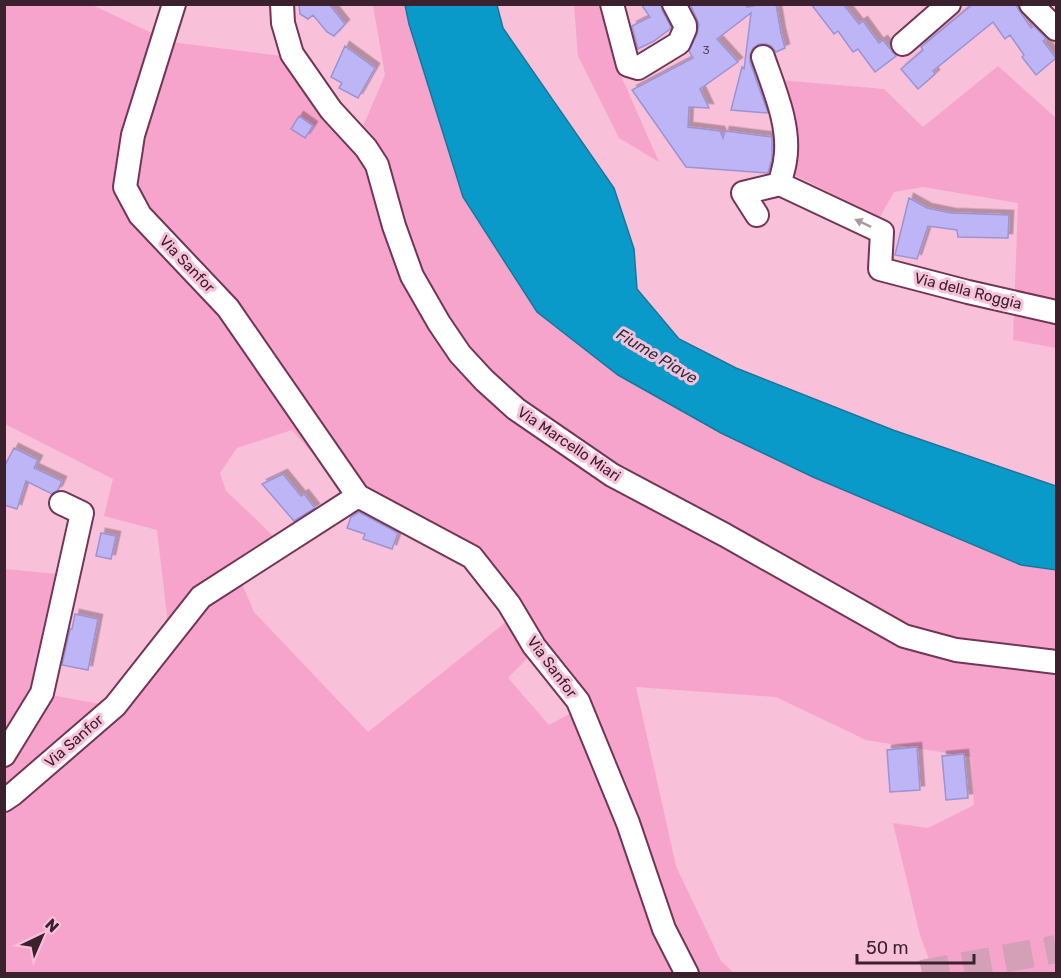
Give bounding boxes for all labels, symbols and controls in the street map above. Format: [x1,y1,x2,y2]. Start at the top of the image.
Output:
house number: 3 [702,43,710,57]
one-way arrow [854,219,871,228]
street label: Via Sanfor [156,232,219,296]
street label: Via della Roggia [912,269,1024,313]
water label: Fiume Piave [613,324,701,388]
street label: Via Marcello Miari [514,403,624,485]
street label: Via Sanfor [523,633,581,701]
street label: Via Sanfor [41,710,107,771]
north arrow [12,906,72,966]
text: N [41,915,63,936]
scale bar [857,927,974,965]
text: 50 m [866,937,909,959]

